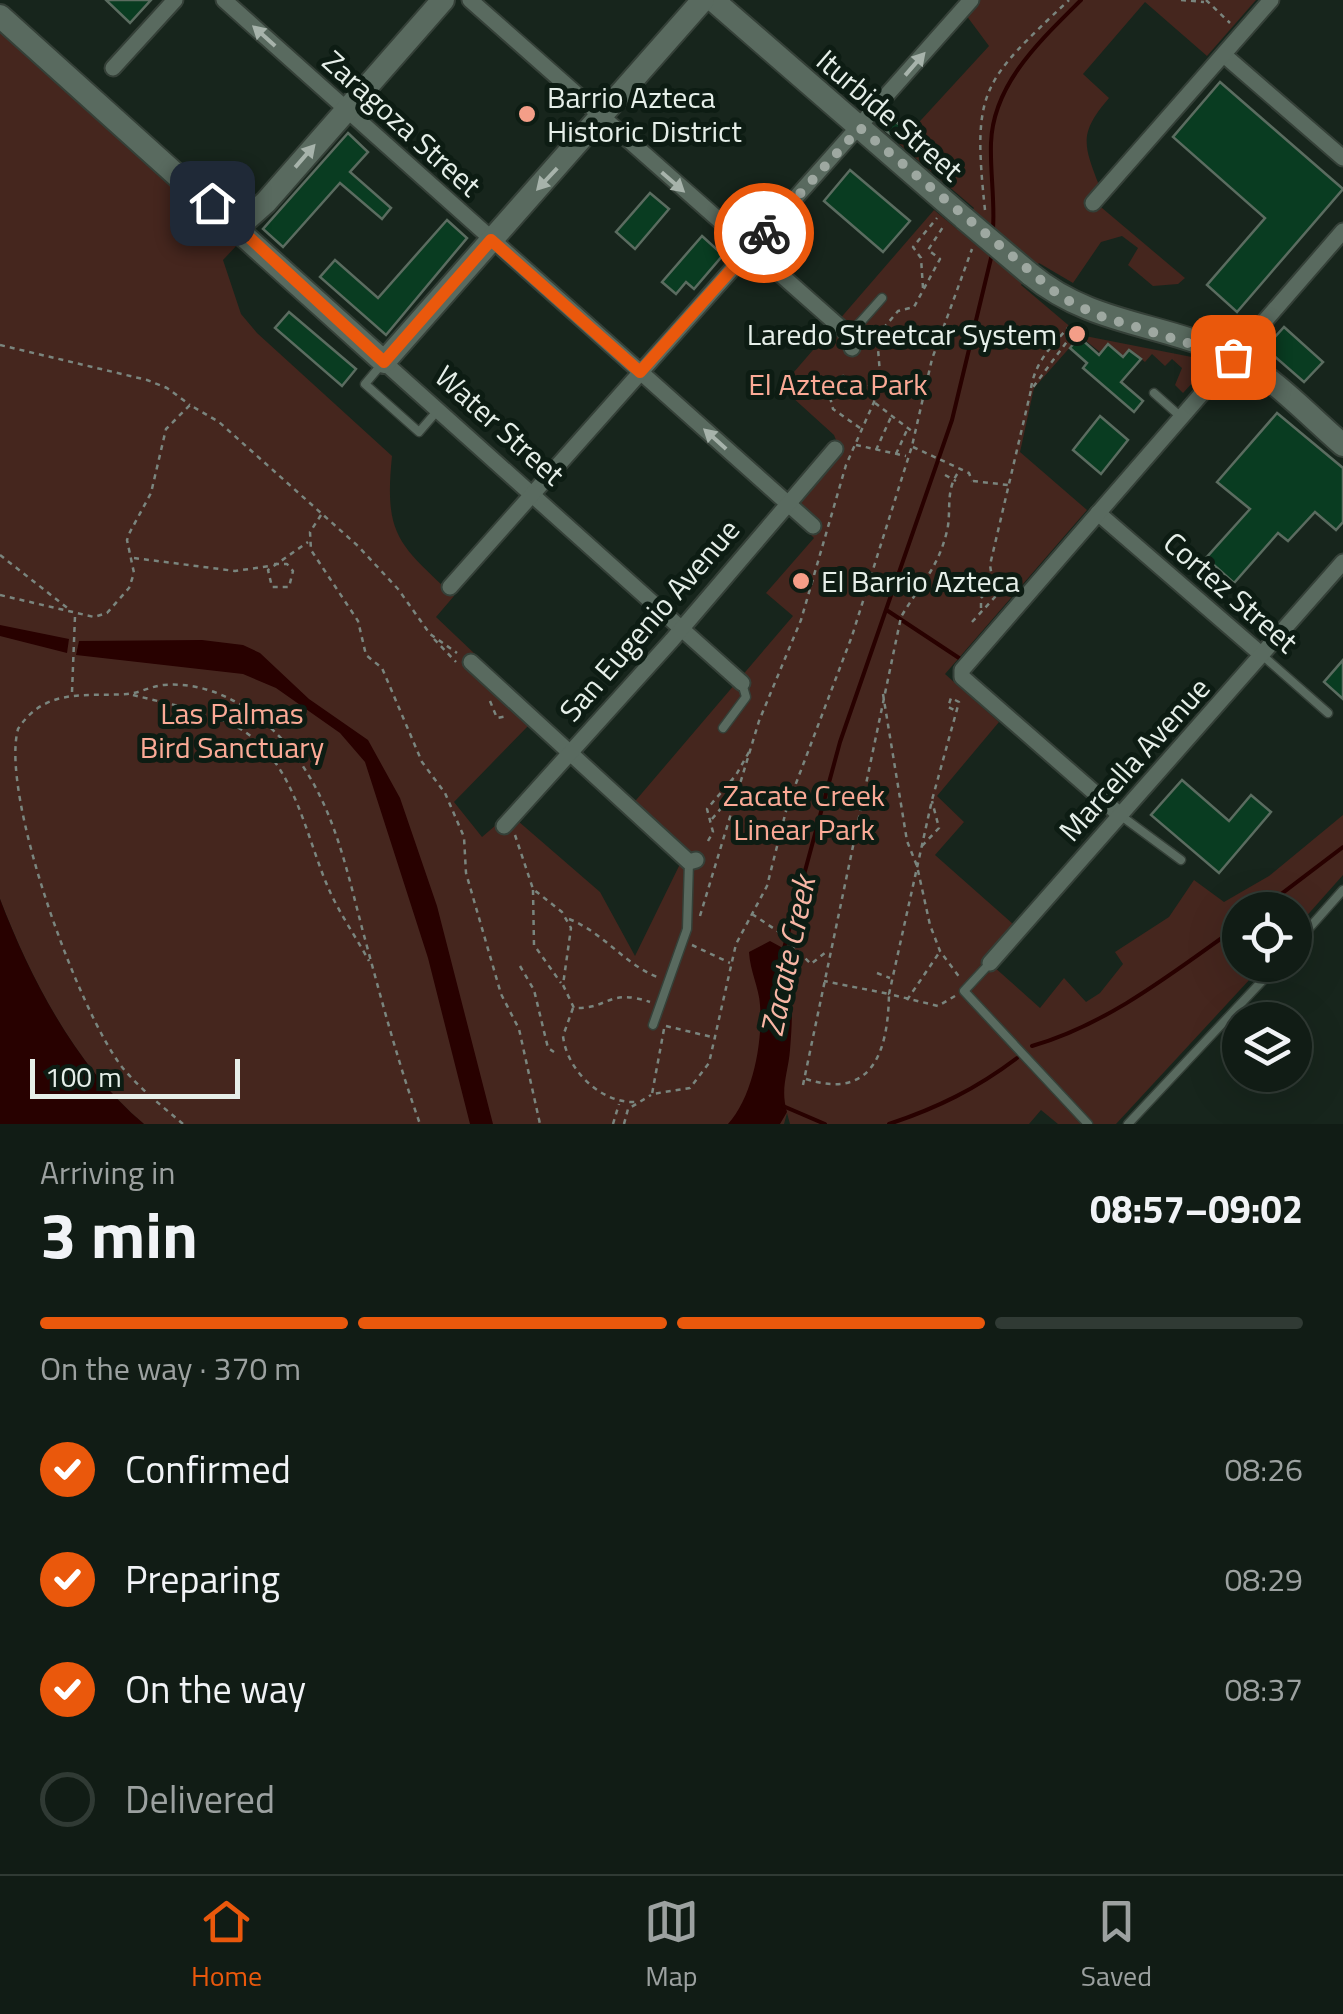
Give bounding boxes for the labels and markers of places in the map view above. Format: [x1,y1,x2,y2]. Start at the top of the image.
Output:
place label: Barrio Azteca Historic District [547,74,742,154]
marker: Barrio Azteca Historic District [516,103,538,125]
pin [170,161,255,246]
place label: Laredo Streetcar System [747,311,1057,357]
pin [1191,315,1276,400]
marker: Laredo Streetcar System [1066,323,1088,345]
place label: El Barrio Azteca [821,558,1020,604]
marker: El Barrio Azteca [790,570,812,592]

